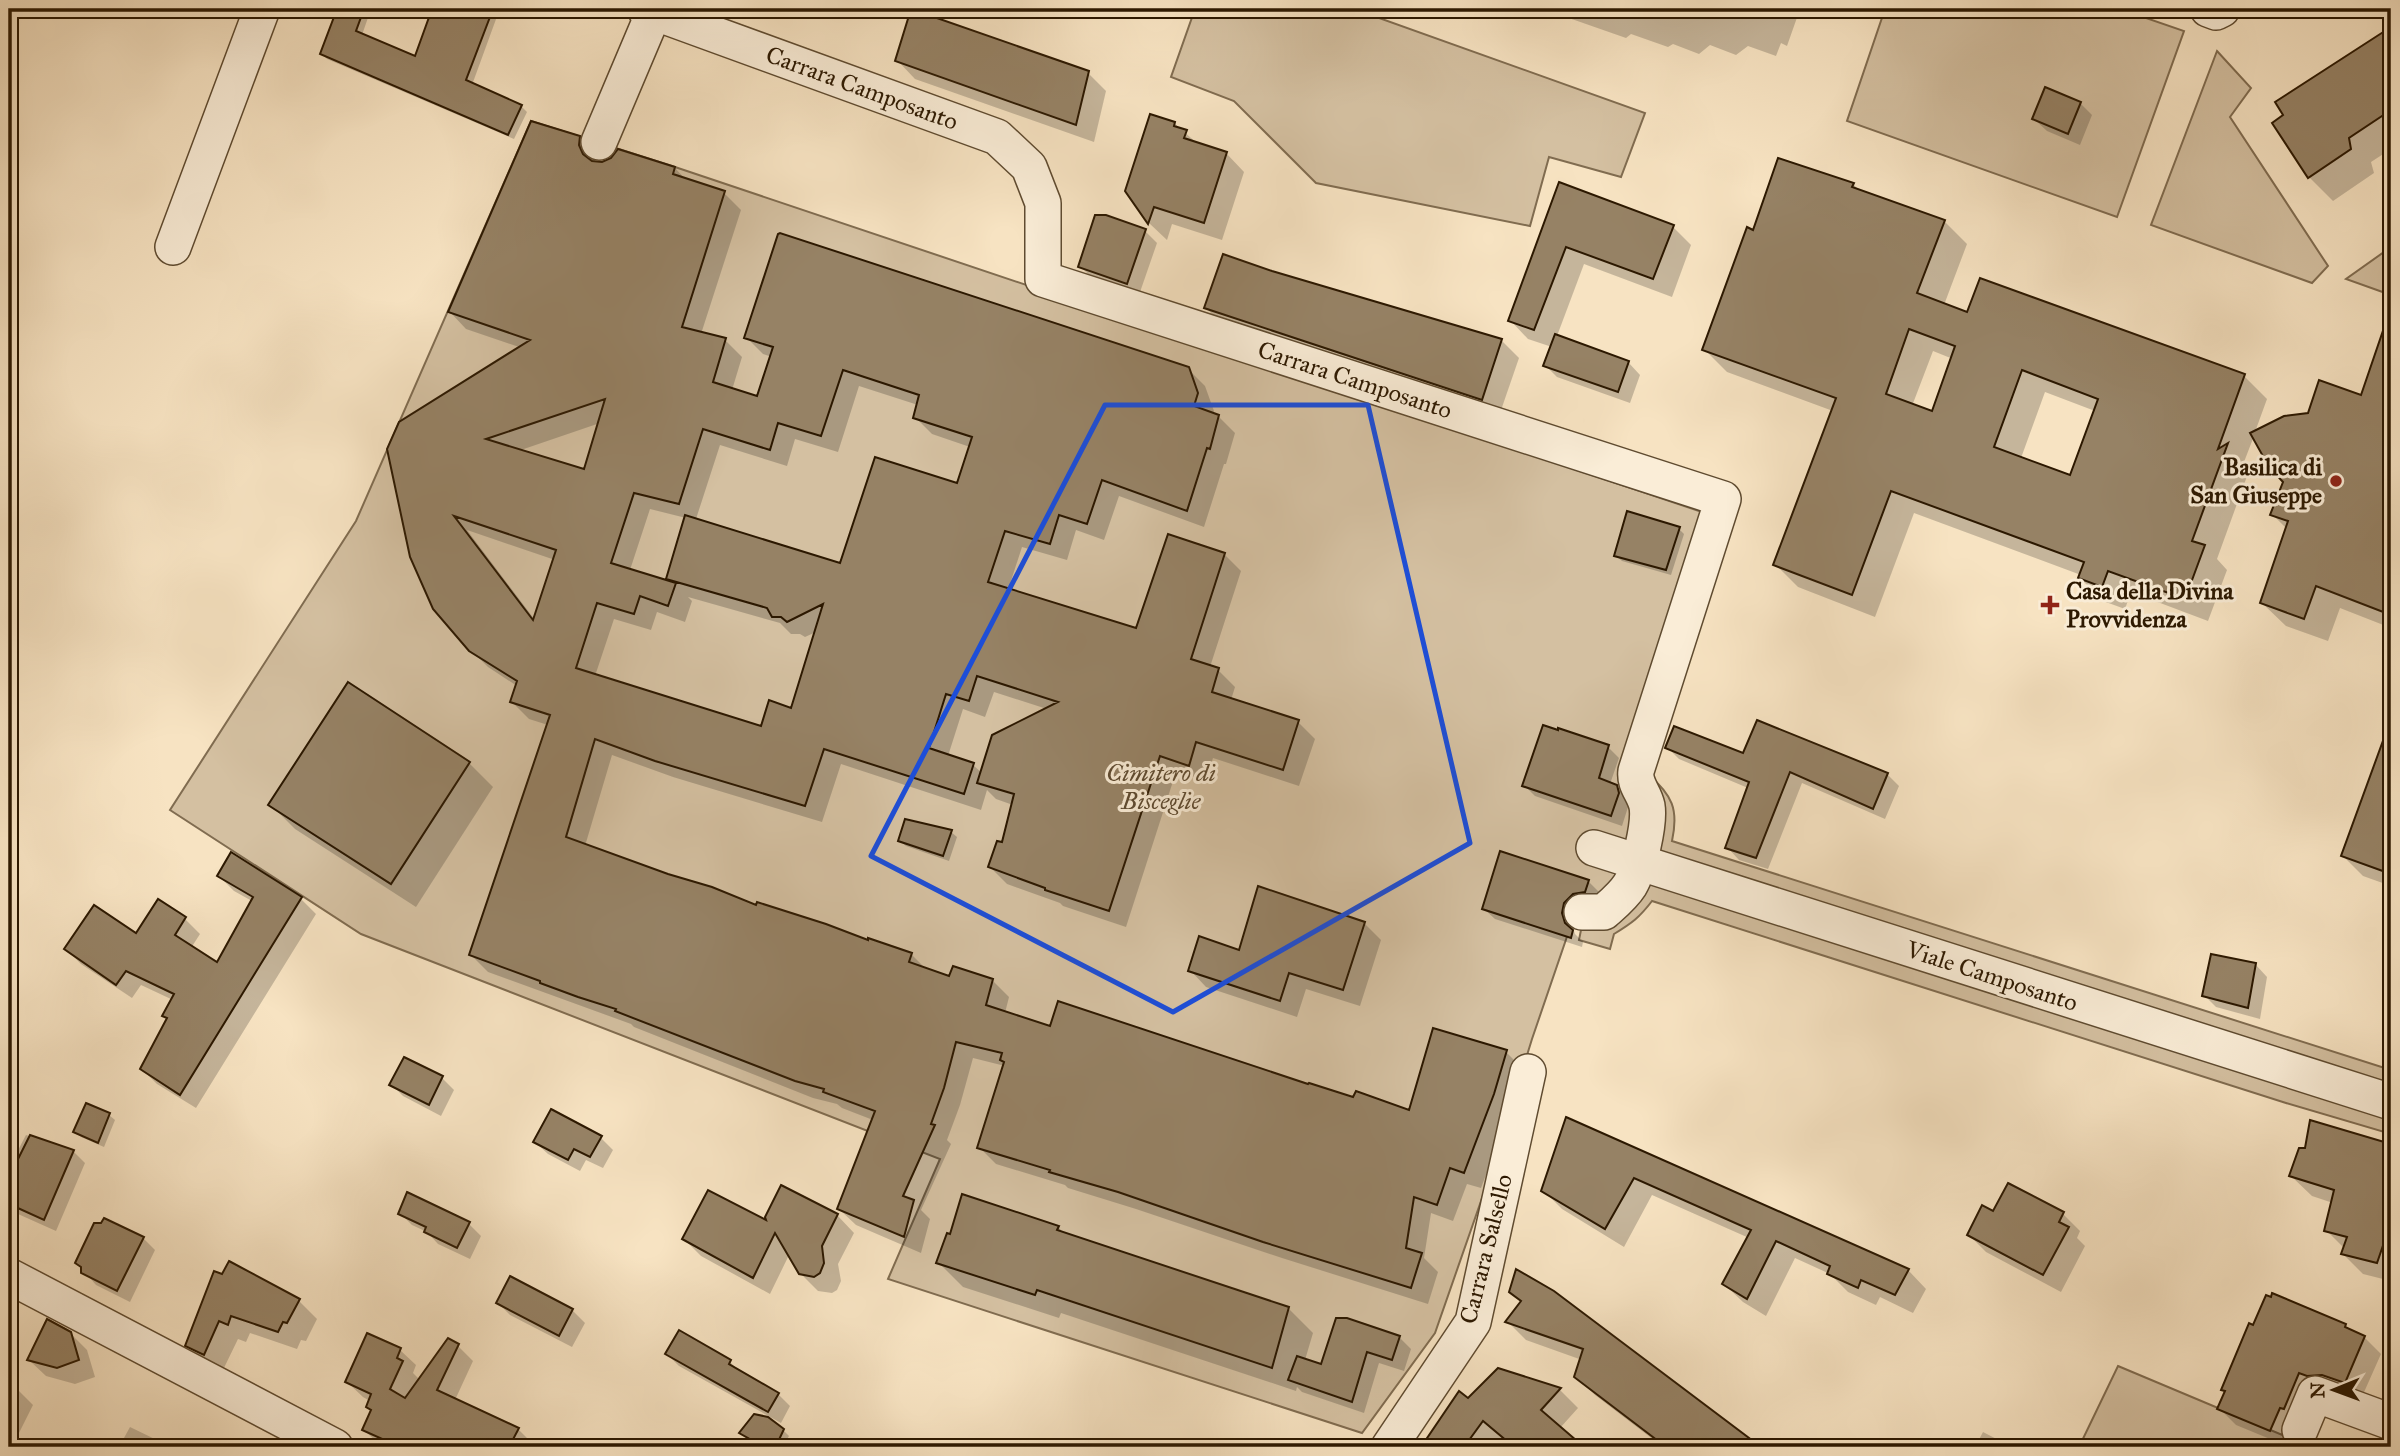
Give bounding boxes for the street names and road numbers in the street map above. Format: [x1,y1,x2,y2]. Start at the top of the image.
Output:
street label: Carrara Camposanto [762,39,962,137]
street label: Carrara Camposanto [1254,334,1456,426]
street label: Viale Camposanto [1902,934,2082,1018]
street label: Carrara Salsello [1453,1171,1519,1327]

